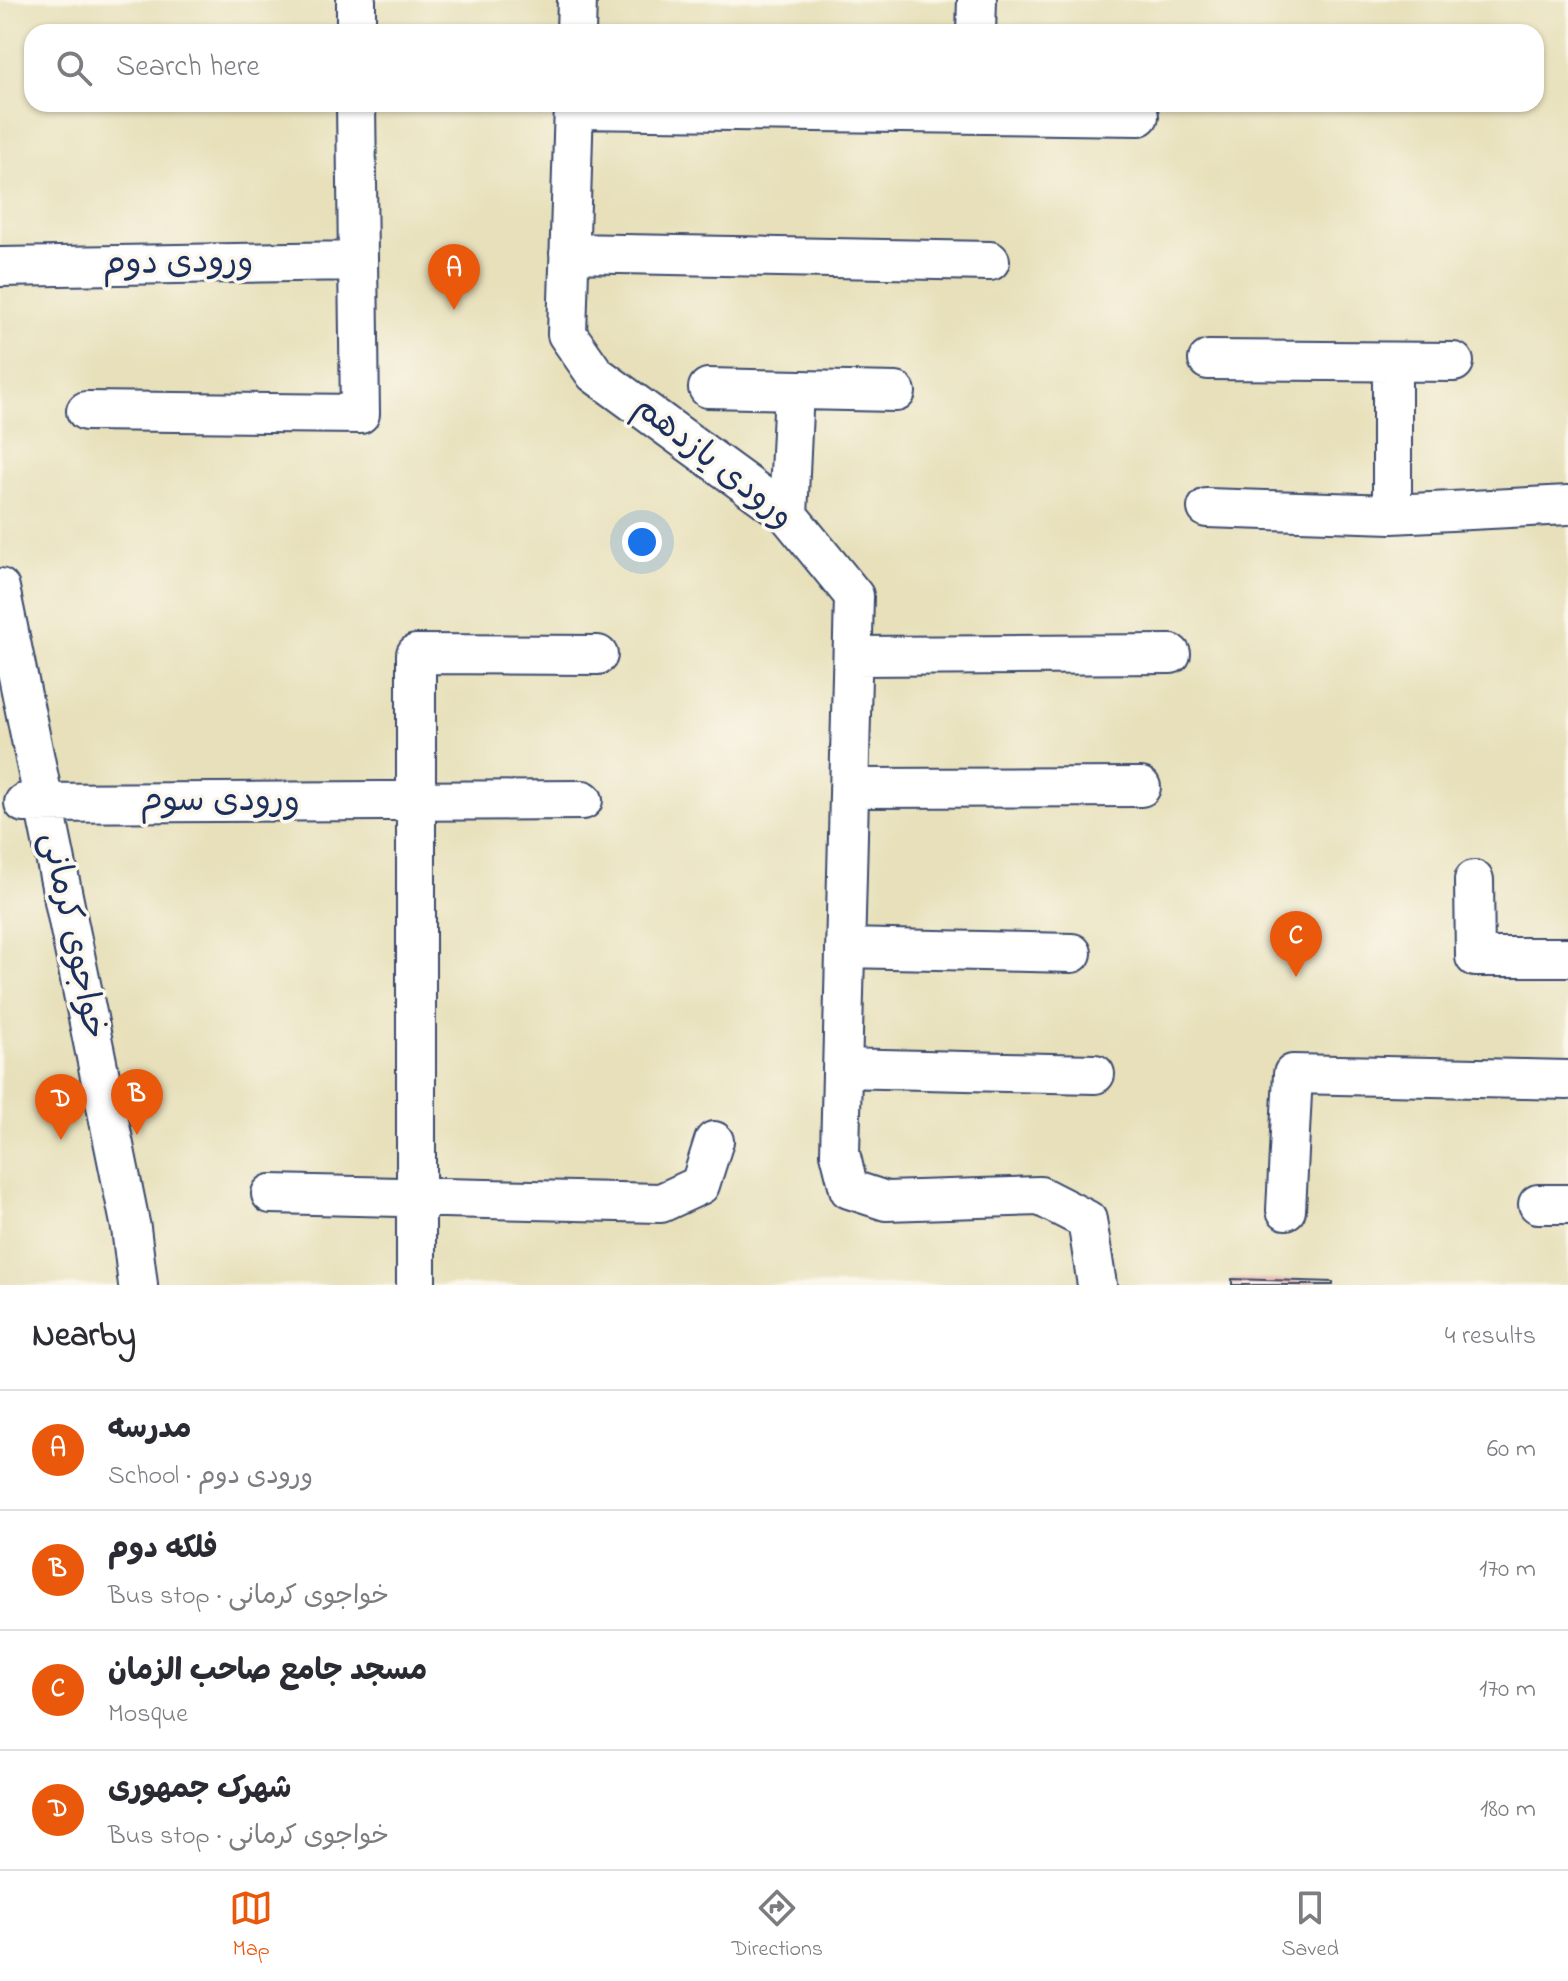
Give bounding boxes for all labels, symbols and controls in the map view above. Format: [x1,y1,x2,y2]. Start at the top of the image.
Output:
search box [24,24,1544,112]
icon: search [52,46,96,90]
text: Search here [116,46,260,90]
street label: ورودی دوم [102,238,254,290]
pin: A [428,244,480,310]
street label: ورودی یازدهم [622,384,804,542]
your location [622,522,662,562]
street label: ورودی سوم [140,777,300,827]
street label: خواجوی کرمانی [26,828,118,1044]
pin: C [1270,911,1322,977]
pin: B [111,1069,163,1135]
pin: D [35,1074,87,1140]
text: Nearby [32,1312,136,1362]
text: 4 results [1445,1318,1536,1356]
text: مدرسه [108,1408,192,1452]
text: A [50,1431,66,1469]
text: 60 m [1487,1431,1536,1469]
text: School · ورودی دوم [108,1458,313,1496]
text: فلکه دوم [108,1528,218,1572]
text: B [49,1551,67,1589]
text: 170 m [1479,1551,1536,1589]
text: Bus stop · خواجوی کرمانی [108,1578,389,1616]
text: مسجد جامع صاحب الزمان [108,1650,427,1694]
text: C [51,1671,65,1709]
text: 170 m [1479,1671,1536,1709]
text: Mosque [108,1696,188,1734]
text: شهرک جمهوری [108,1768,291,1812]
text: D [48,1791,68,1829]
text: 180 m [1480,1791,1536,1829]
text: Bus stop · خواجوی کرمانی [108,1818,389,1856]
tab: Map [229,1886,273,1966]
tab: Directions [732,1886,823,1966]
tab: Saved [1281,1886,1339,1966]

